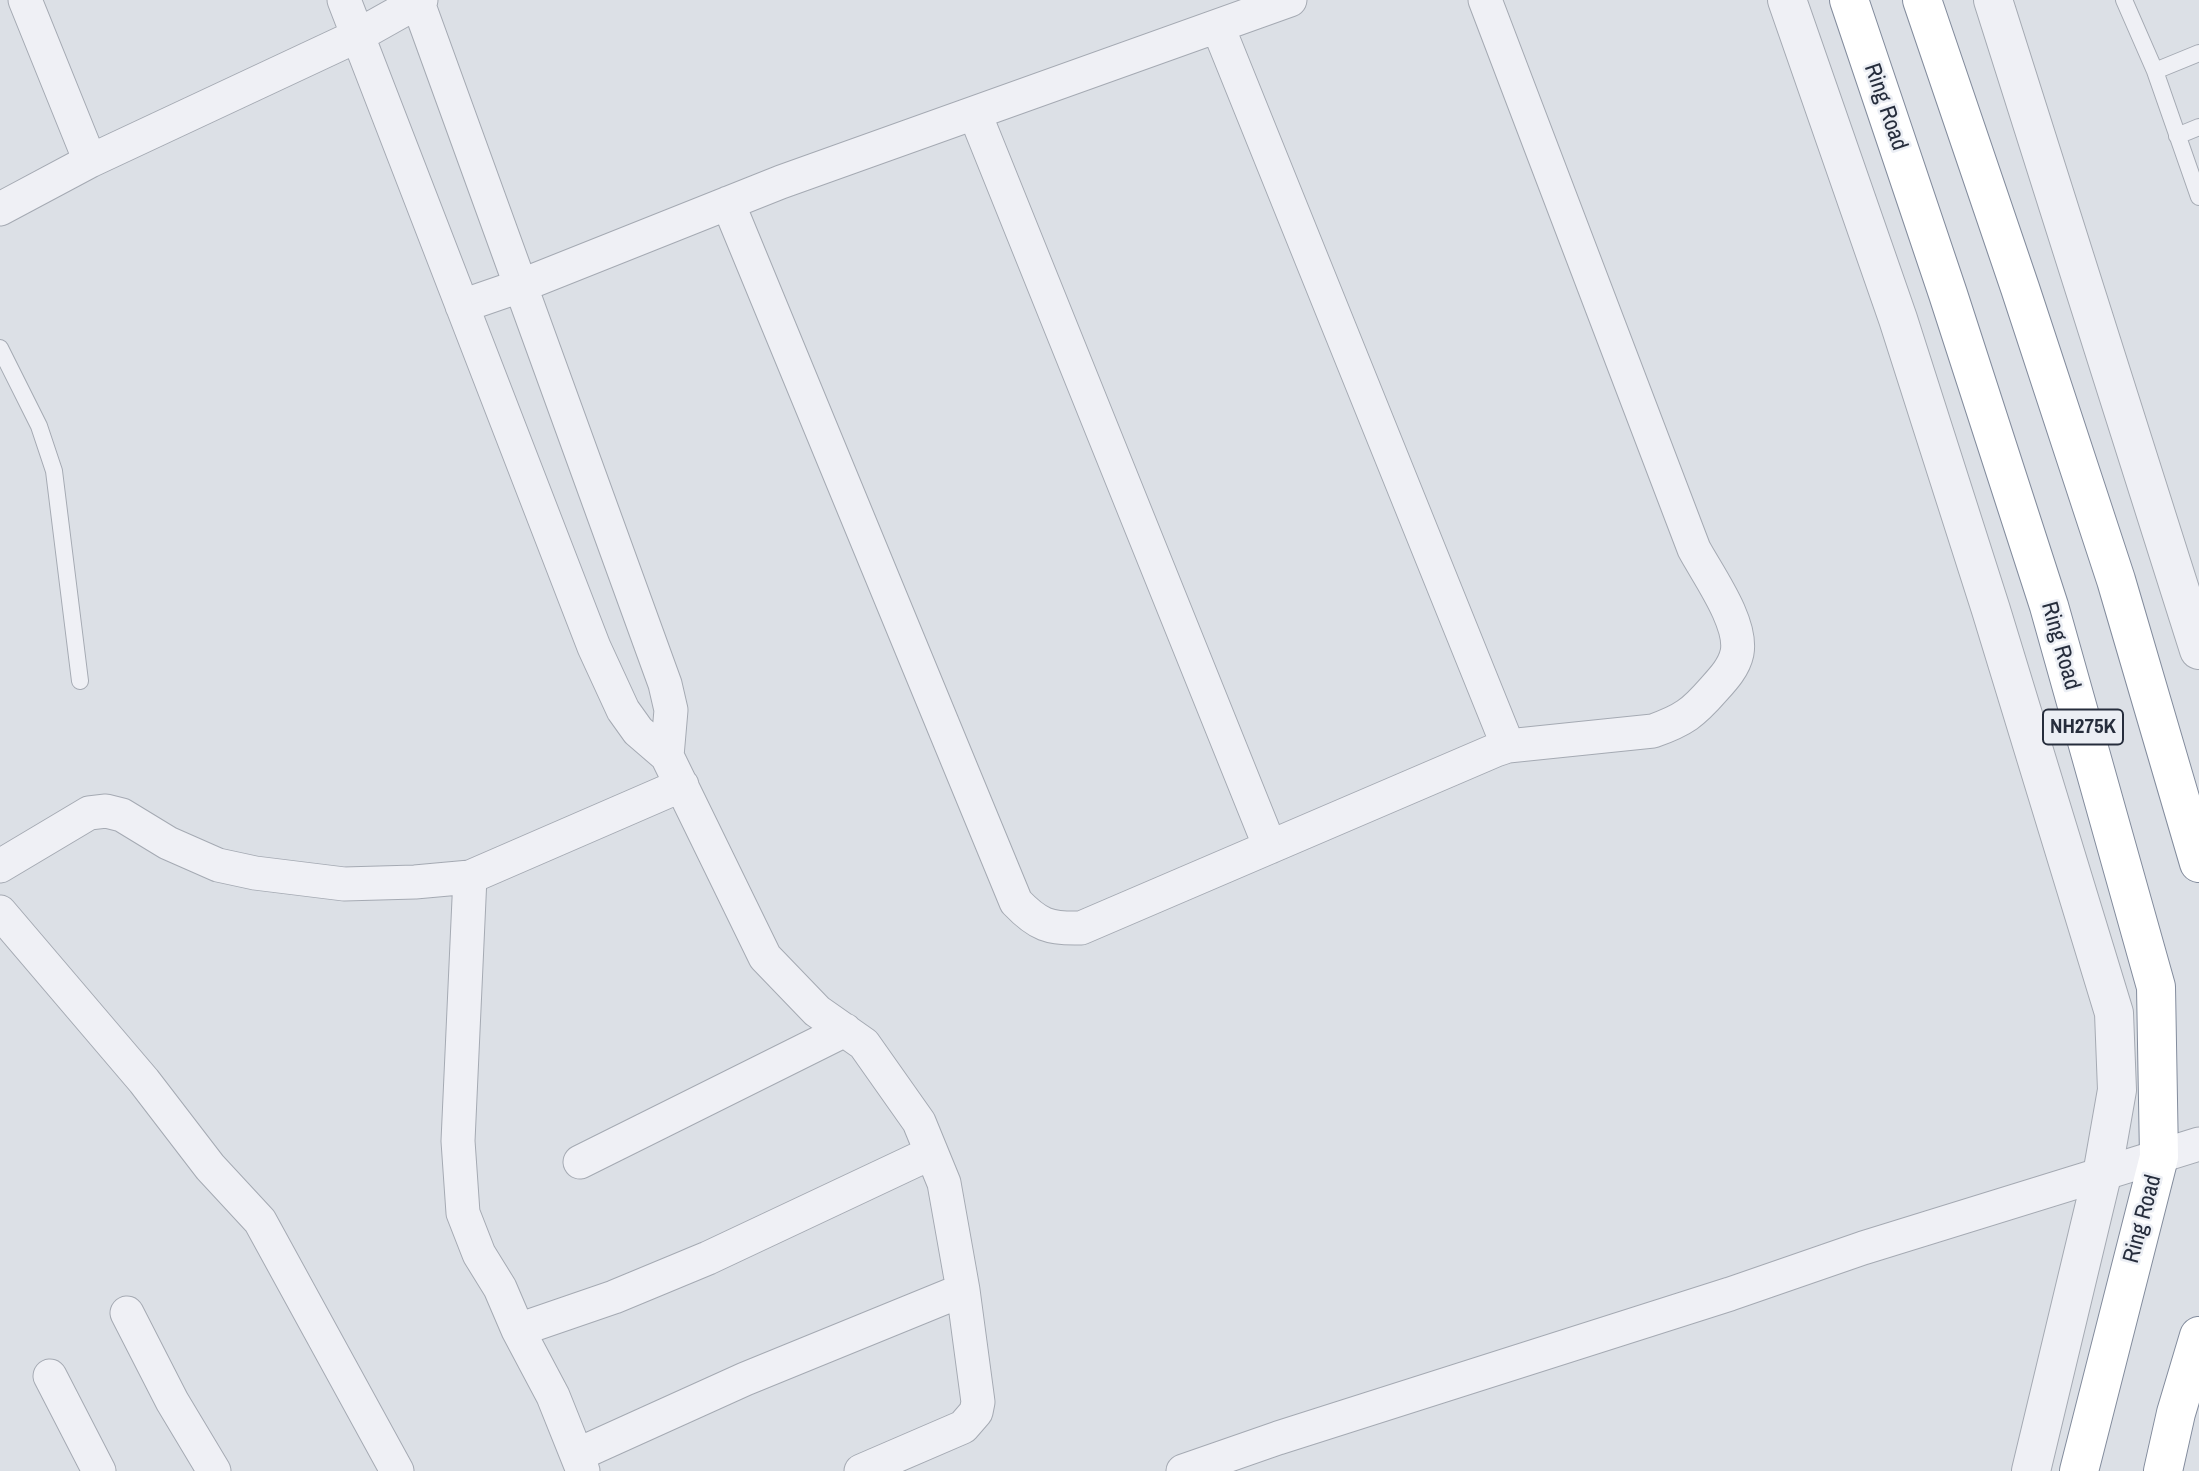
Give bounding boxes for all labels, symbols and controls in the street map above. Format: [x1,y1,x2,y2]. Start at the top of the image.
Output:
street label: Ring Road [1857,60,1913,154]
street label: Ring Road [2034,599,2086,693]
road number: NH275K [2043,710,2123,744]
street label: Ring Road [2118,1172,2168,1266]

